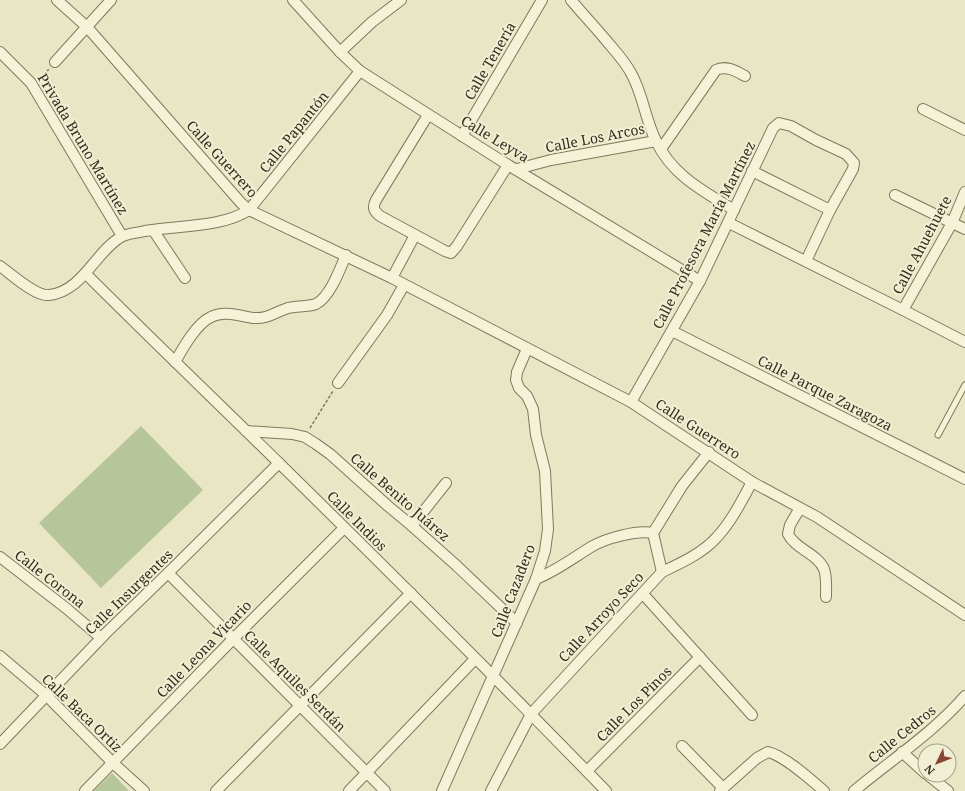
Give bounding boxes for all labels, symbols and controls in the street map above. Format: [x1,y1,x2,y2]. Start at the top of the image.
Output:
street label: Calle Tenería [460,18,520,103]
street label: Privada Bruno Martínez [34,70,133,218]
street label: Calle Papantón [255,87,333,177]
street label: Calle Leyva [458,111,533,166]
street label: Calle Guerrero [183,116,262,201]
street label: Calle Los Arcos [544,119,646,156]
street label: Calle Profesora María Martínez [648,138,759,332]
street label: Calle Ahuehuete [888,192,956,297]
street label: Calle Parque Zaragoza [755,350,896,435]
street label: Calle Guerrero [652,394,745,463]
street label: Calle Benito Juárez [347,448,454,545]
street label: Calle Indios [323,486,392,555]
street label: Calle Cazadero [486,541,539,640]
street label: Calle Corona [11,545,90,612]
street label: Calle Insurgentes [81,545,177,638]
street label: Calle Arroyo Seco [554,567,647,666]
street label: Calle Leona Vicario [152,596,255,702]
street label: Calle Aquiles Serdán [240,626,350,736]
street label: Calle Los Pinos [592,662,676,746]
street label: Calle Baca Ortiz [38,669,127,756]
street label: Calle Cedros [864,700,940,767]
north arrow [917,743,957,783]
text: N [921,762,938,778]

